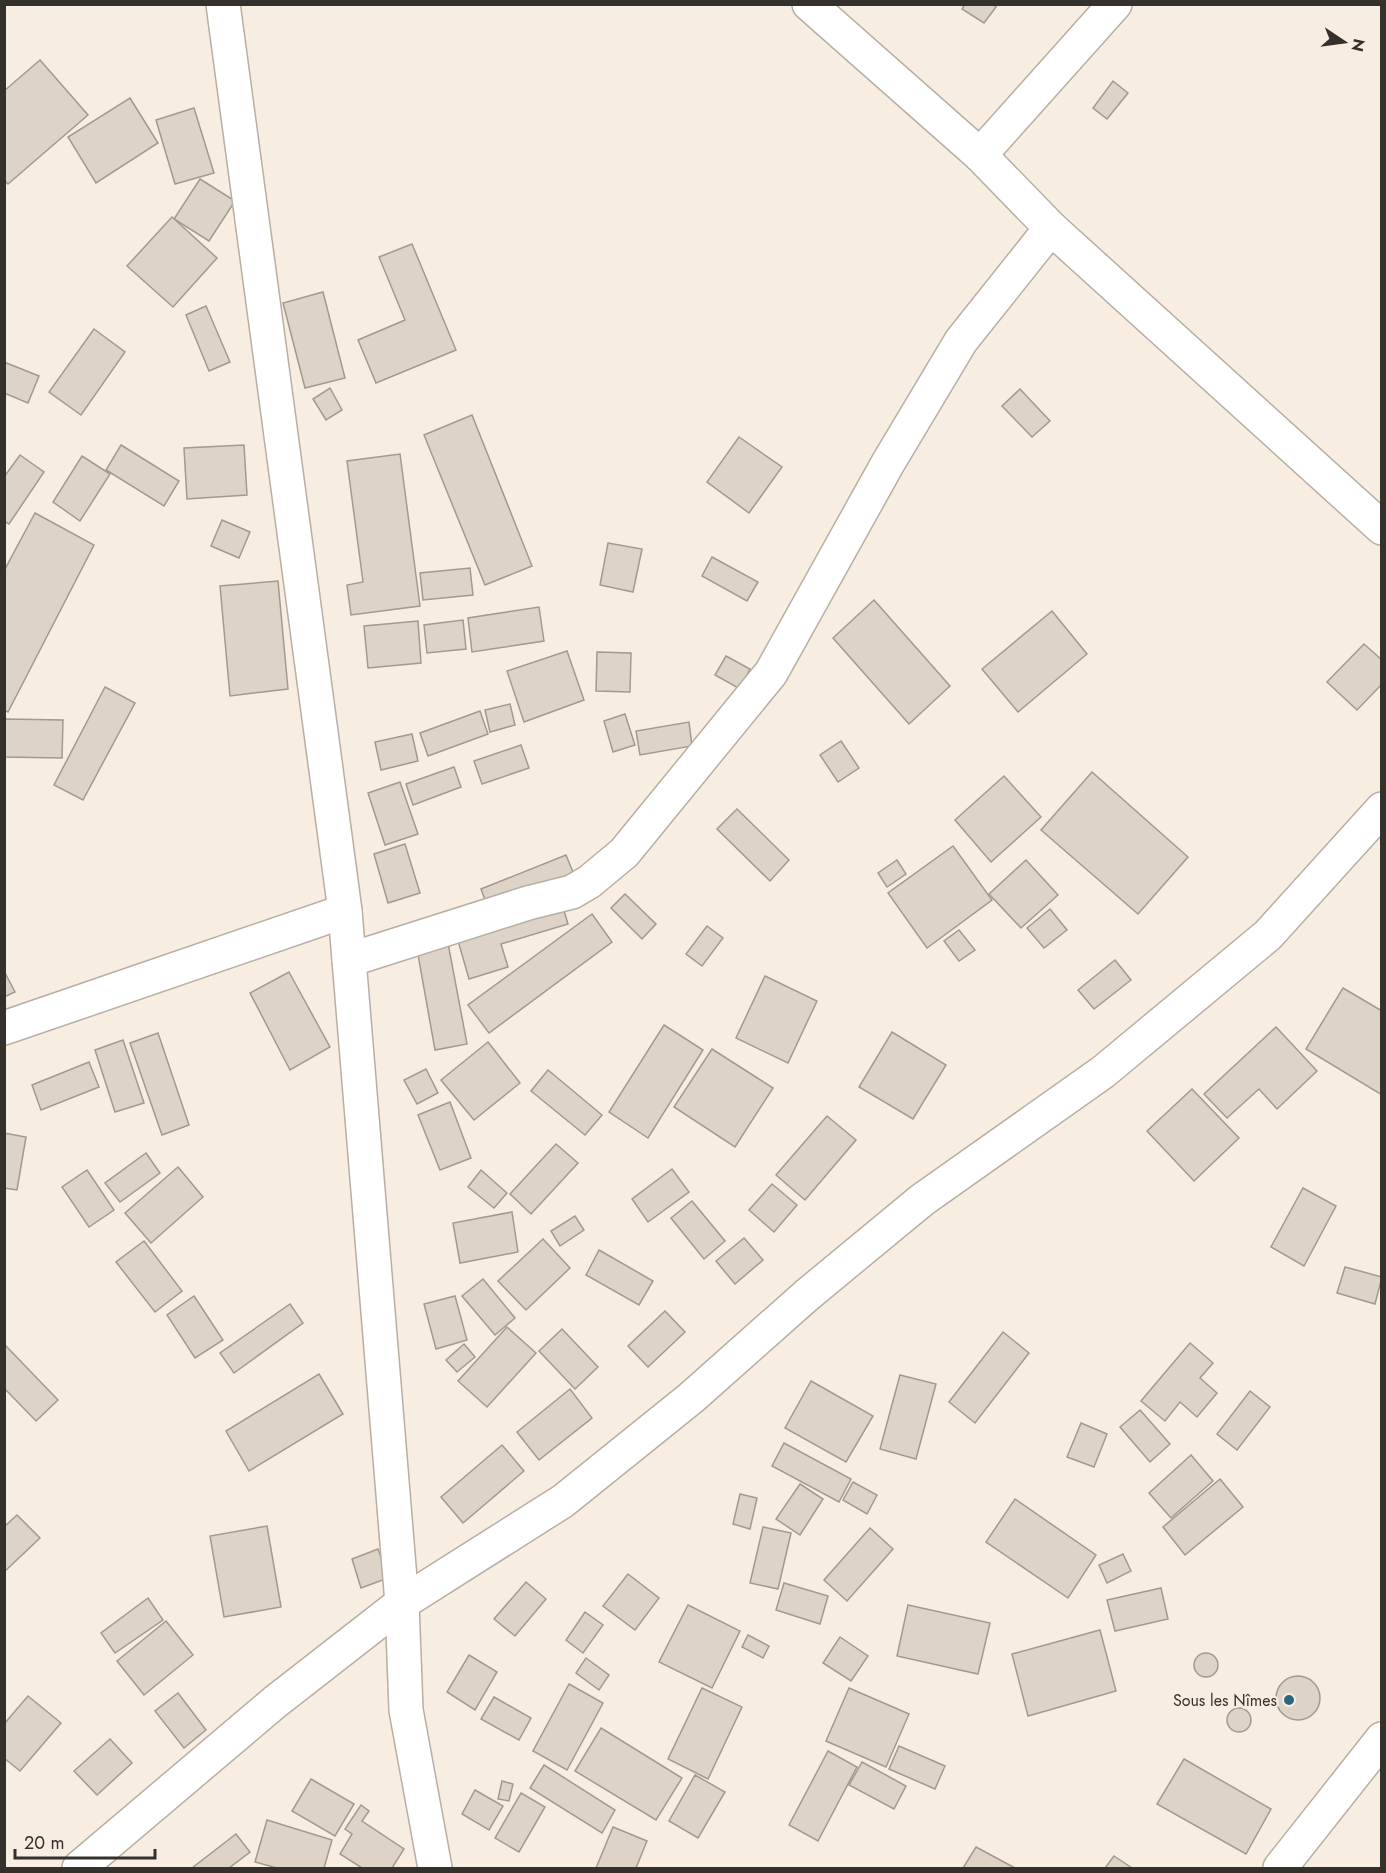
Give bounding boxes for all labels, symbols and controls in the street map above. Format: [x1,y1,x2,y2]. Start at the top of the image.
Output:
north arrow [1314,12,1374,72]
text: N [1345,36,1371,54]
place label: Sous les Nîmes [1173,1689,1277,1712]
marker: Sous les Nîmes [1282,1693,1296,1707]
scale bar [15,1822,154,1860]
text: 20 m [24,1830,64,1856]

